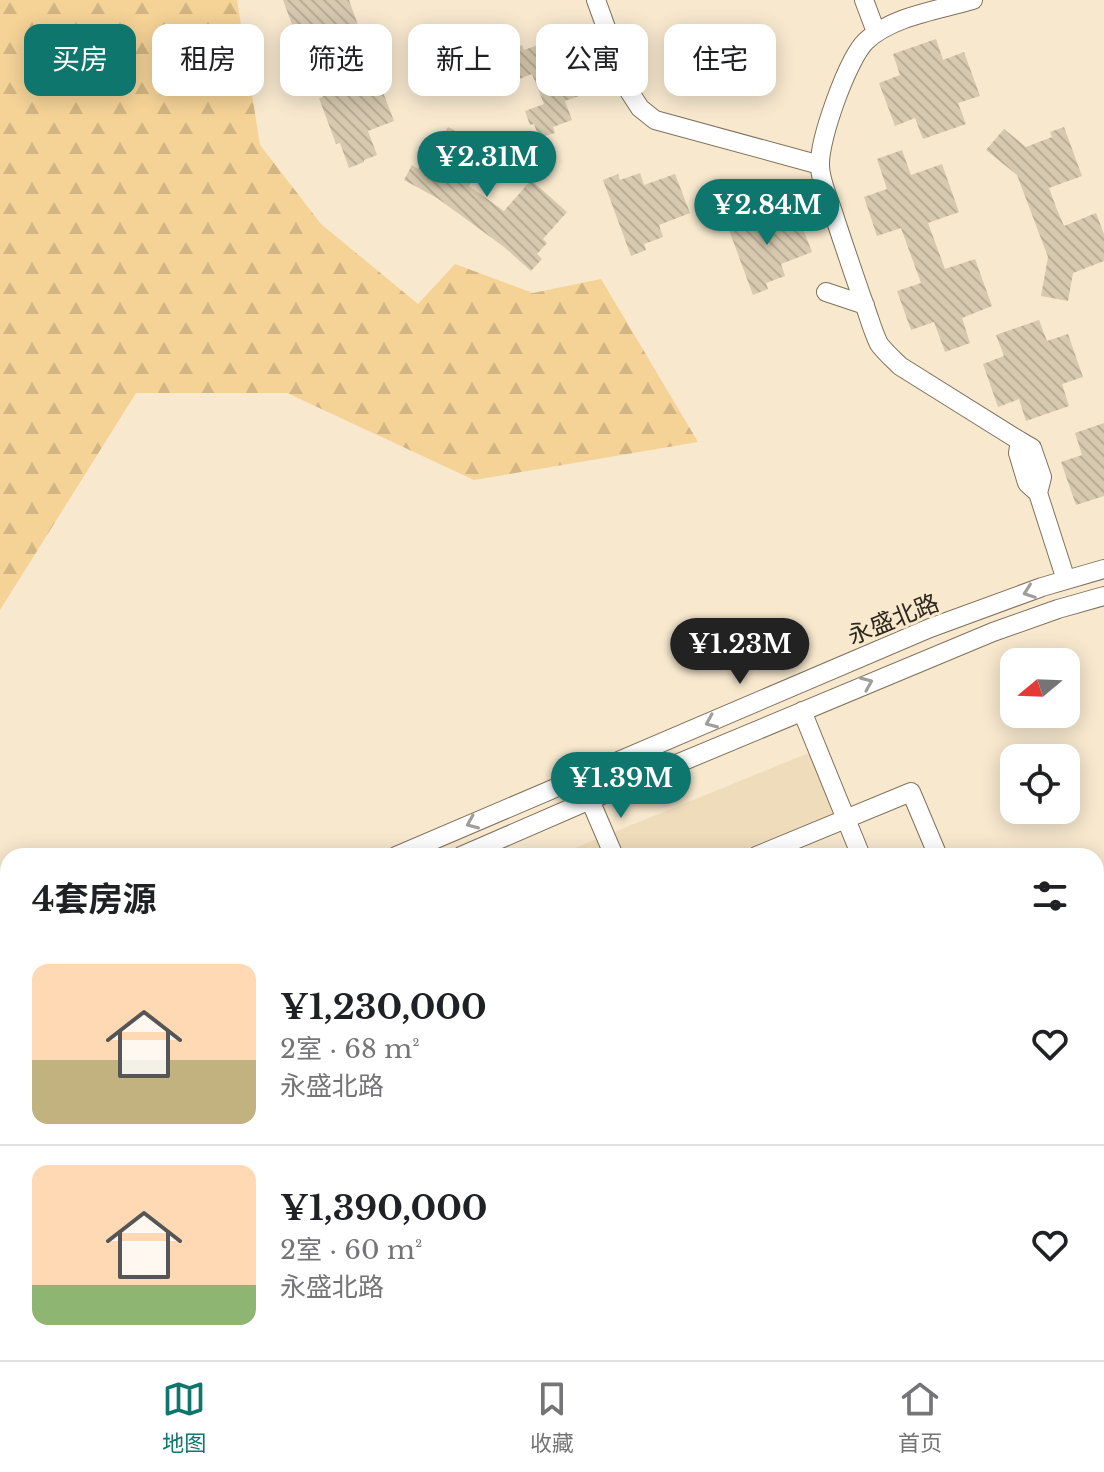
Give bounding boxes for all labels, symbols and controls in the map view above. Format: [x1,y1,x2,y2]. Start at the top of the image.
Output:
chip: 买房 [24,24,136,96]
chip: 租房 [152,24,264,96]
chip: 筛选 [280,24,392,96]
chip: 新上 [408,24,520,96]
chip: 公寓 [536,24,648,96]
chip: 住宅 [664,24,776,96]
pin: ¥2.31M [422,131,552,199]
text: ¥2.31M [435,141,539,173]
pin: ¥2.84M [702,179,832,247]
text: ¥2.84M [712,189,822,221]
one-way arrow [1023,582,1037,598]
street label: 永盛北路 [843,588,943,650]
pin: ¥1.23M [675,618,805,686]
text: ¥1.23M [688,628,792,660]
north arrow [1000,648,1080,728]
map controls [1000,648,1080,824]
one-way arrow [859,677,874,693]
one-way arrow [705,712,719,728]
button: locate [1000,744,1080,824]
pin: ¥1.39M [556,752,686,820]
text: ¥1.39M [569,762,673,794]
one-way arrow [466,814,480,830]
icon: filters [1028,874,1072,918]
text: 4套房源 [32,878,157,920]
text: ¥1,230,000 [280,986,487,1028]
icon: home [96,996,192,1092]
icon: heart [1028,1022,1072,1066]
text: 2室 · 68 m² [280,1033,420,1065]
text: 永盛北路 [280,1070,384,1102]
text: ¥1,390,000 [280,1187,487,1229]
icon: home [96,1197,192,1293]
icon: heart [1028,1223,1072,1267]
text: 2室 · 60 m² [280,1234,422,1266]
text: 永盛北路 [280,1271,384,1303]
tab: 地图 [162,1377,206,1457]
tab: 收藏 [530,1377,574,1457]
tab: 首页 [898,1377,942,1457]

